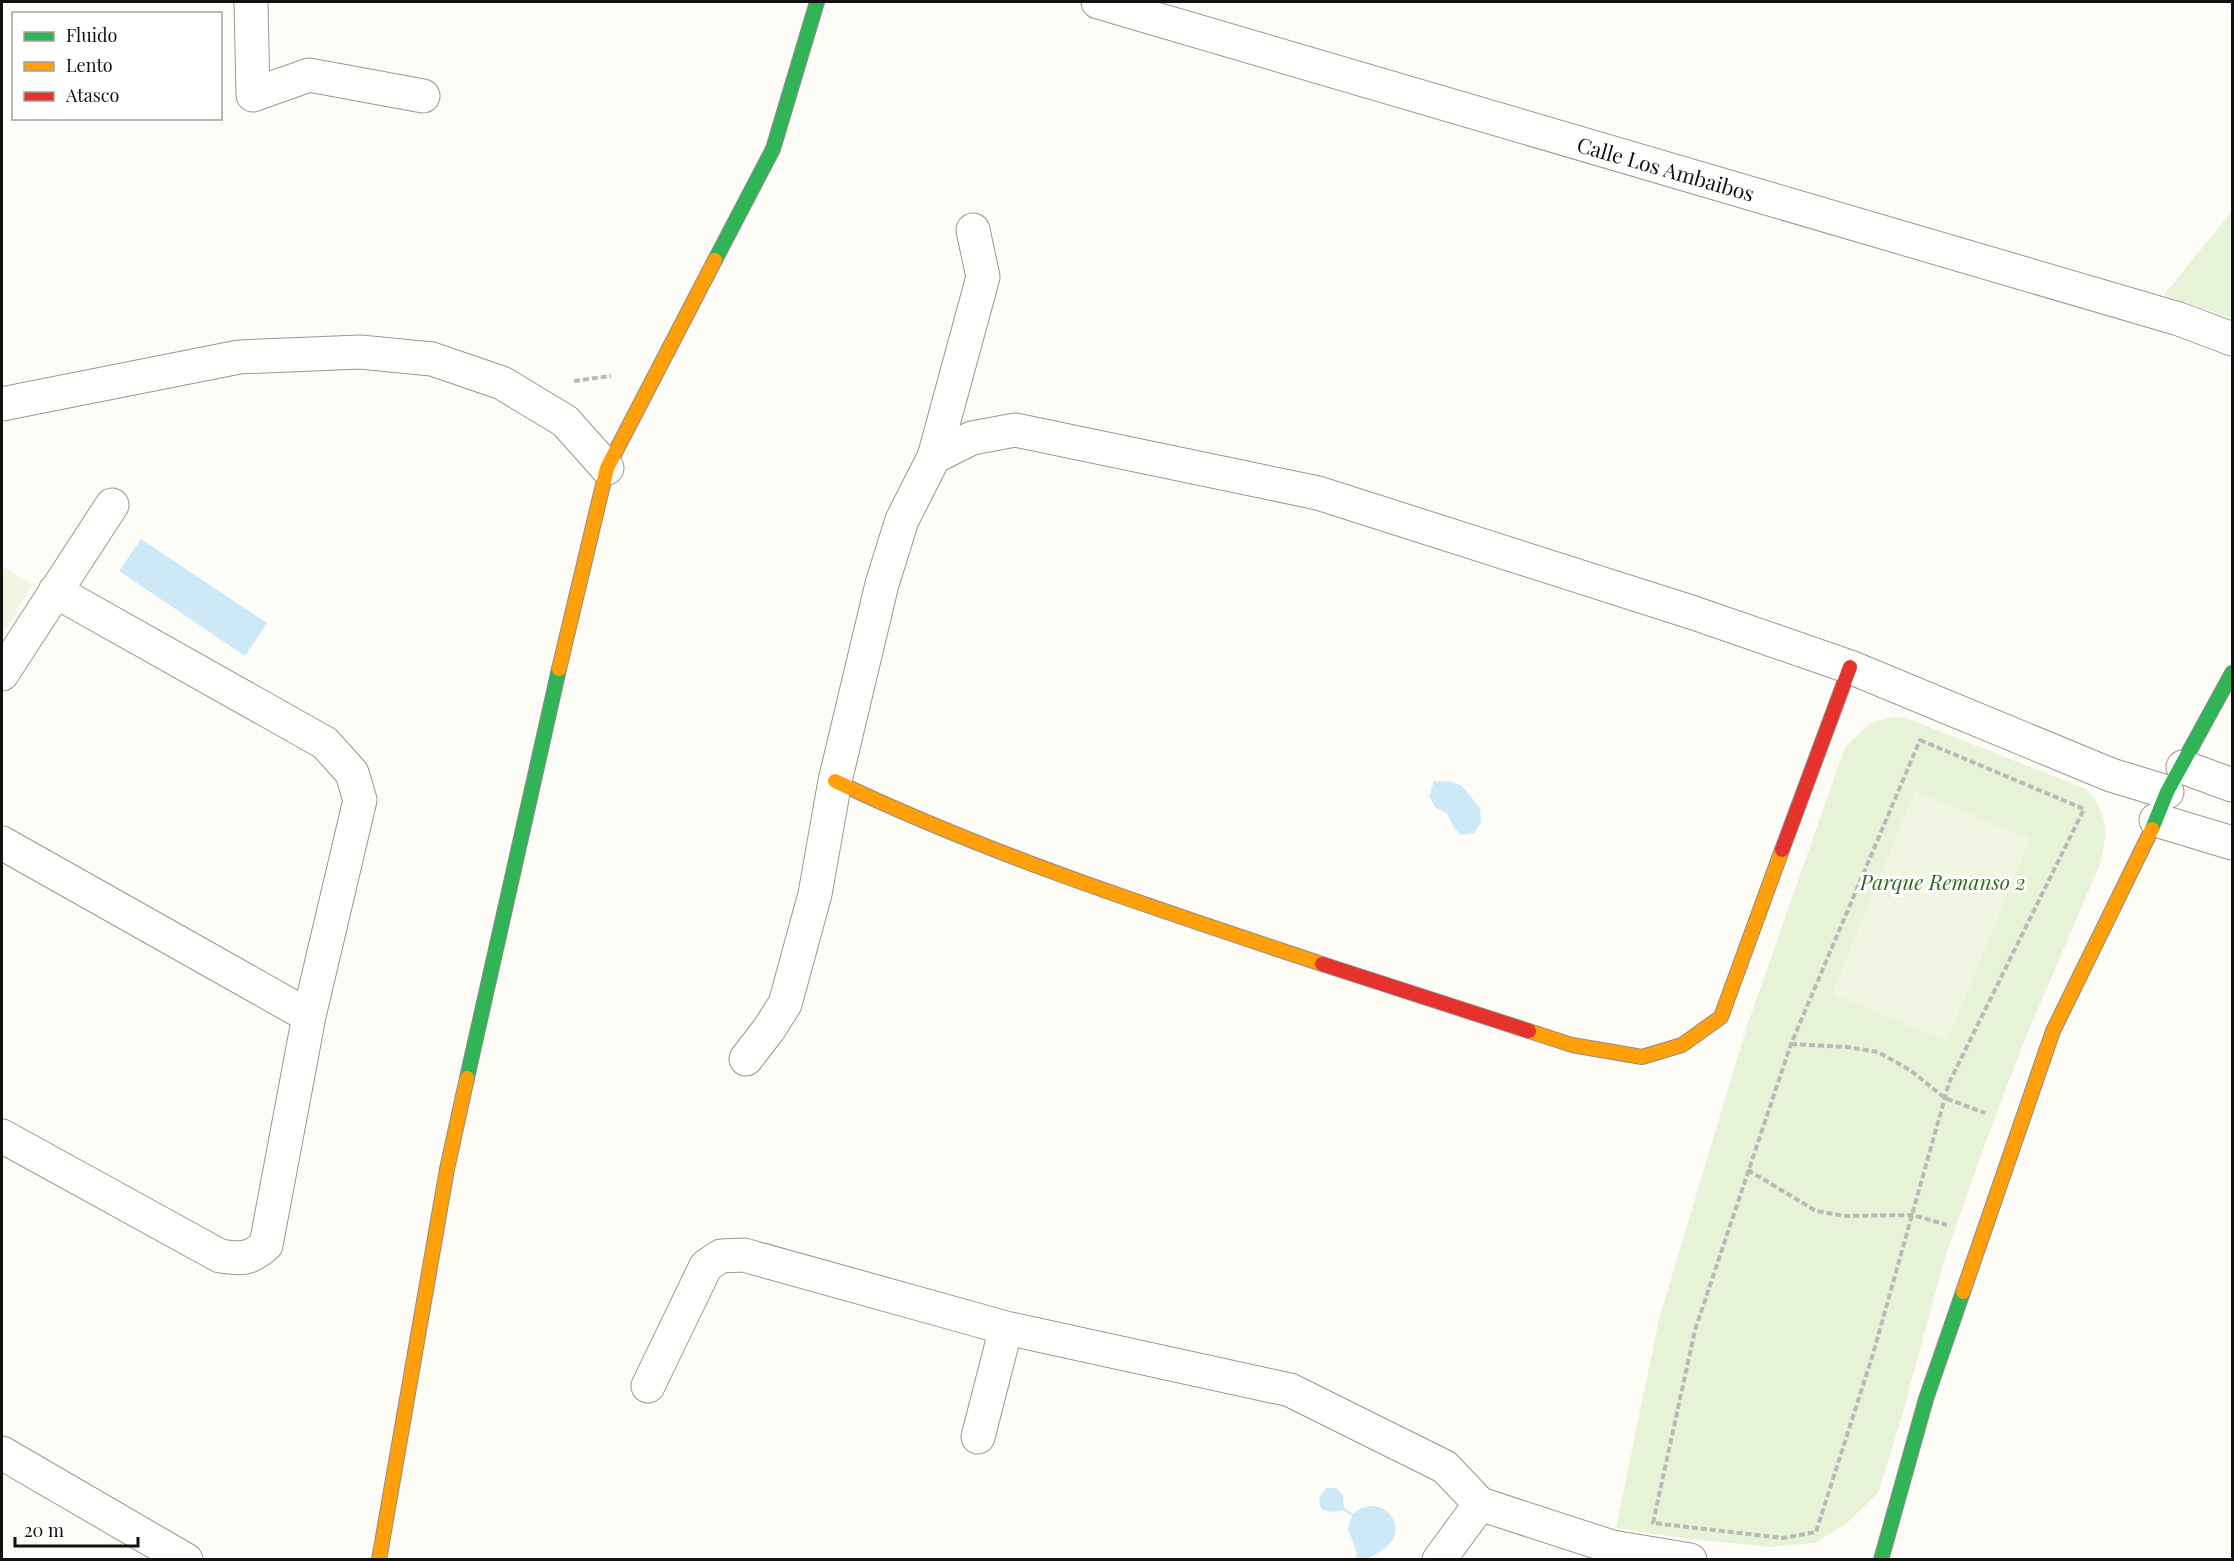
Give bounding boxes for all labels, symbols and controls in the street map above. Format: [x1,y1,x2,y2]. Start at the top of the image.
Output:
legend [12,12,222,120]
text: Fluido [66,23,117,47]
text: Lento [66,53,113,77]
text: Atasco [65,83,119,107]
street label: Calle Los Ambaibos [1574,129,1758,207]
park label: Parque Remanso 2 [1859,867,2026,895]
scale bar [15,1510,138,1548]
text: 20 m [24,1518,64,1542]

